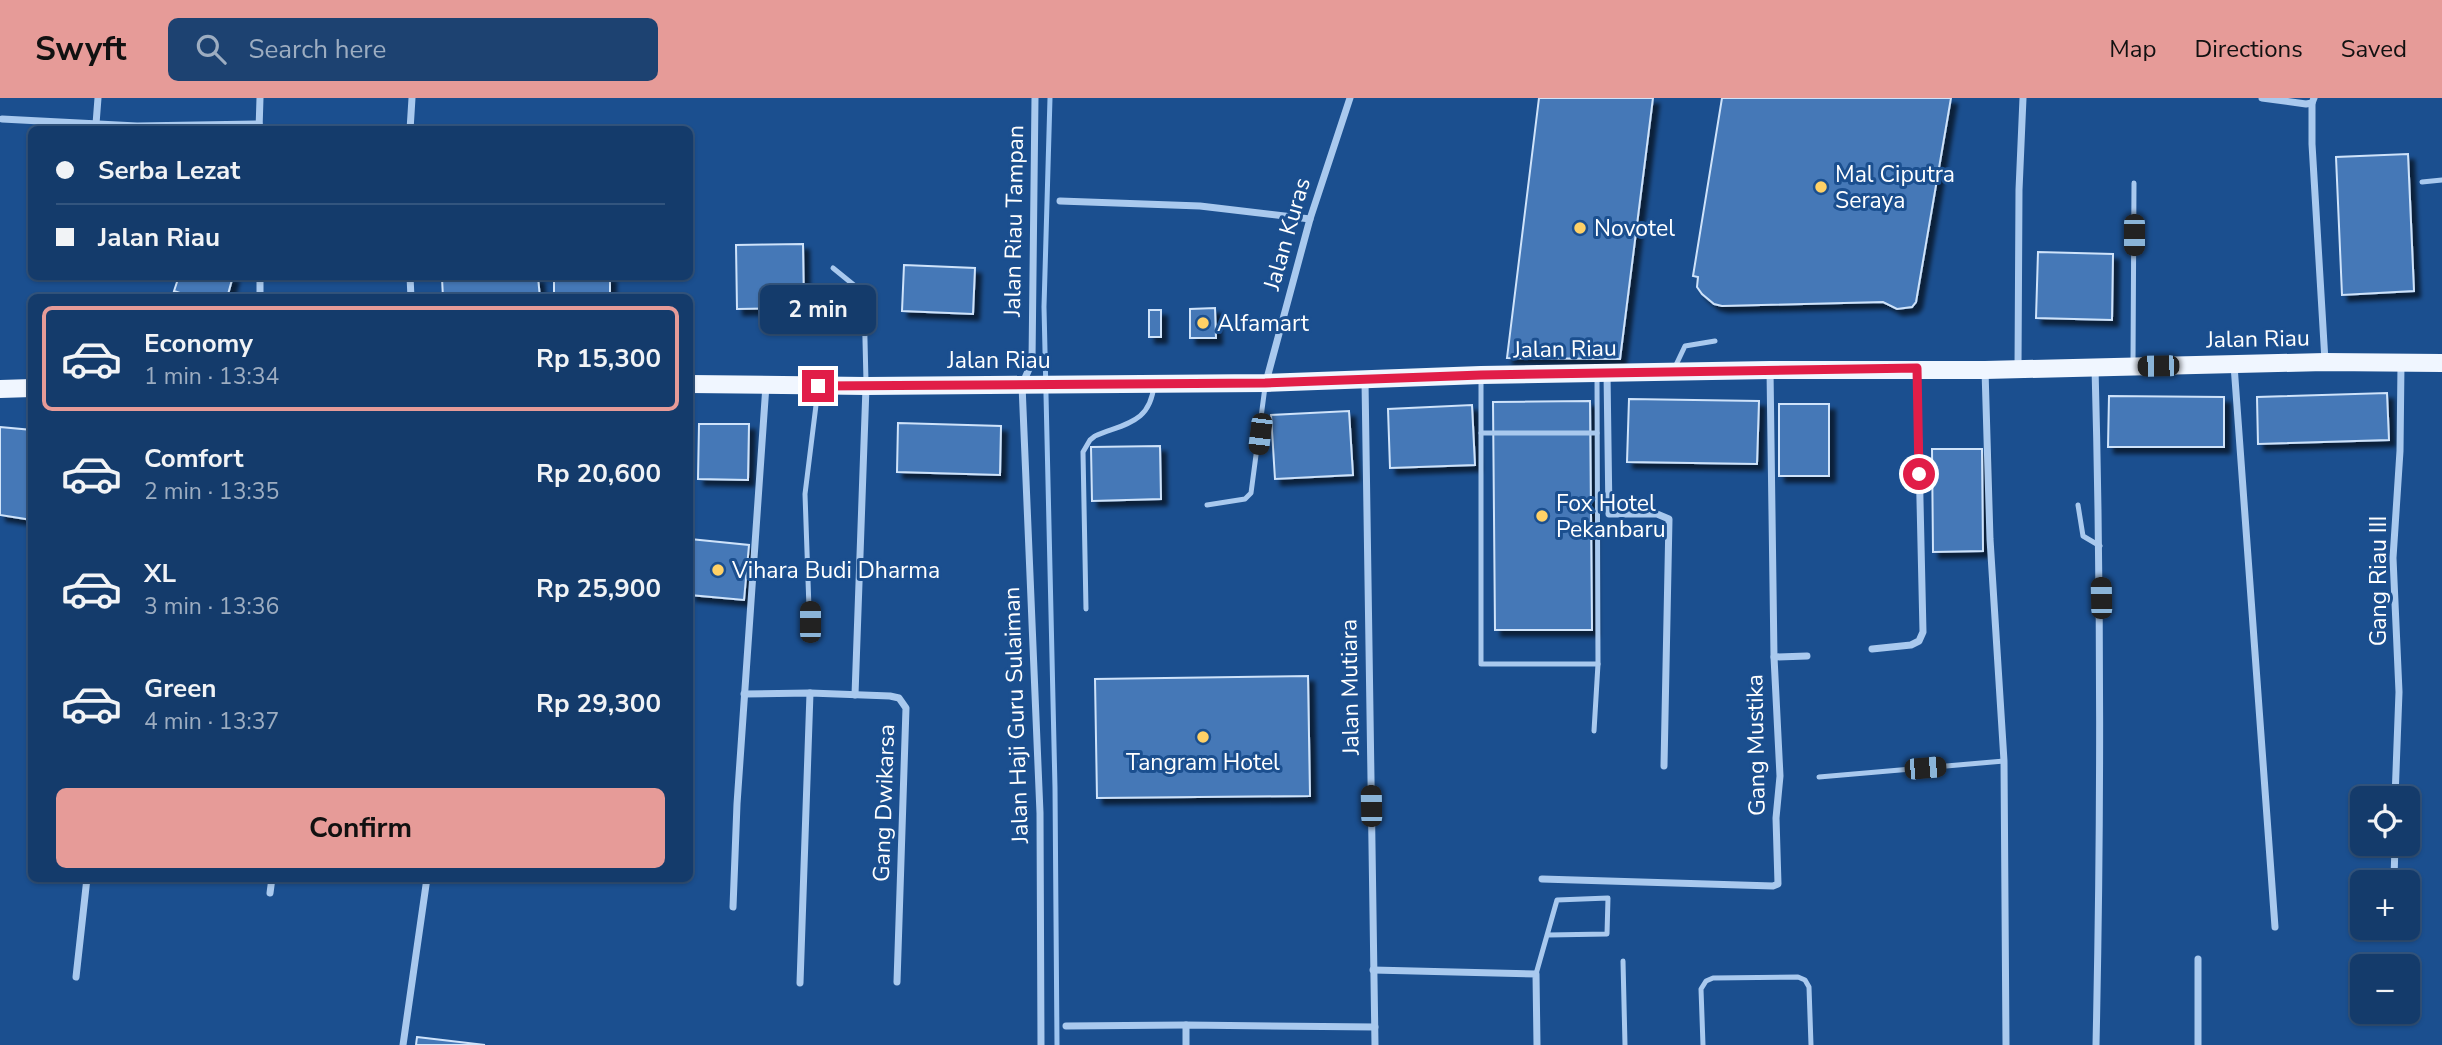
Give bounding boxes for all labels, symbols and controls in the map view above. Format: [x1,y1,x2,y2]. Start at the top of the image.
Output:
search box [168,18,658,81]
text: Swyft [35,27,126,72]
icon: search [192,30,230,68]
text: Search here [248,32,386,67]
text: Map [2109,33,2156,65]
text: Directions [2194,33,2303,65]
text: Saved [2341,33,2407,65]
street label: Jalan Riau Tampan [997,125,1031,318]
text: Serba Lezat [98,153,240,188]
place label: Mal Ciputra Seraya [1835,159,1955,216]
street label: Jalan Kuras [1256,174,1318,295]
marker: Mal Ciputra Seraya [1813,179,1829,195]
place label: Novotel [1594,213,1675,244]
car [2124,214,2145,256]
text: Jalan Riau [98,220,220,255]
marker: Novotel [1572,220,1588,236]
callout: 2 min [760,285,876,334]
text: 2 min [788,294,848,325]
place label: Alfamart [1217,308,1310,339]
marker: Alfamart [1195,315,1211,331]
street label: Jalan Riau [2205,323,2310,355]
text: Economy [144,326,253,361]
icon: car [60,327,123,390]
street label: Jalan Riau [1512,333,1617,365]
text: Rp 15,300 [536,341,661,376]
street label: Jalan Riau [946,345,1051,376]
car [2137,355,2180,377]
text: 1 min · 13:34 [144,361,279,392]
route end [802,370,834,402]
car [1248,412,1273,456]
text: Comfort [144,441,244,476]
icon: car [60,442,123,505]
text: Rp 20,600 [536,456,661,491]
route start [1903,458,1935,490]
text: 2 min · 13:35 [144,476,279,507]
place label: Fox Hotel Pekanbaru [1556,488,1666,545]
marker: Fox Hotel Pekanbaru [1534,508,1550,524]
street label: Gang Riau III [2363,516,2394,646]
place label: Vihara Budi Dharma [731,555,940,586]
text: XL [144,556,176,591]
icon: car [60,557,123,620]
marker: Vihara Budi Dharma [710,562,726,578]
text: Rp 25,900 [536,571,661,606]
car [2091,577,2112,619]
street label: Jalan Haji Guru Sulaiman [996,586,1036,845]
text: 3 min · 13:36 [144,591,279,622]
car [800,601,821,643]
street label: Jalan Mutiara [1333,619,1367,756]
text: Green [144,671,217,706]
icon: car [60,672,123,735]
street label: Gang Mustika [1739,674,1773,816]
text: Rp 29,300 [536,686,661,721]
text: 4 min · 13:37 [144,706,279,737]
street label: Gang Dwikarsa [866,723,902,883]
marker: Tangram Hotel [1195,729,1211,745]
place label: Tangram Hotel [1126,747,1280,778]
car [1904,756,1947,780]
car [1361,785,1382,827]
map controls [2350,786,2420,1024]
button: locate [2350,786,2420,856]
button: Confirm [56,788,665,868]
button: + [2350,870,2420,940]
button: − [2350,954,2420,1024]

